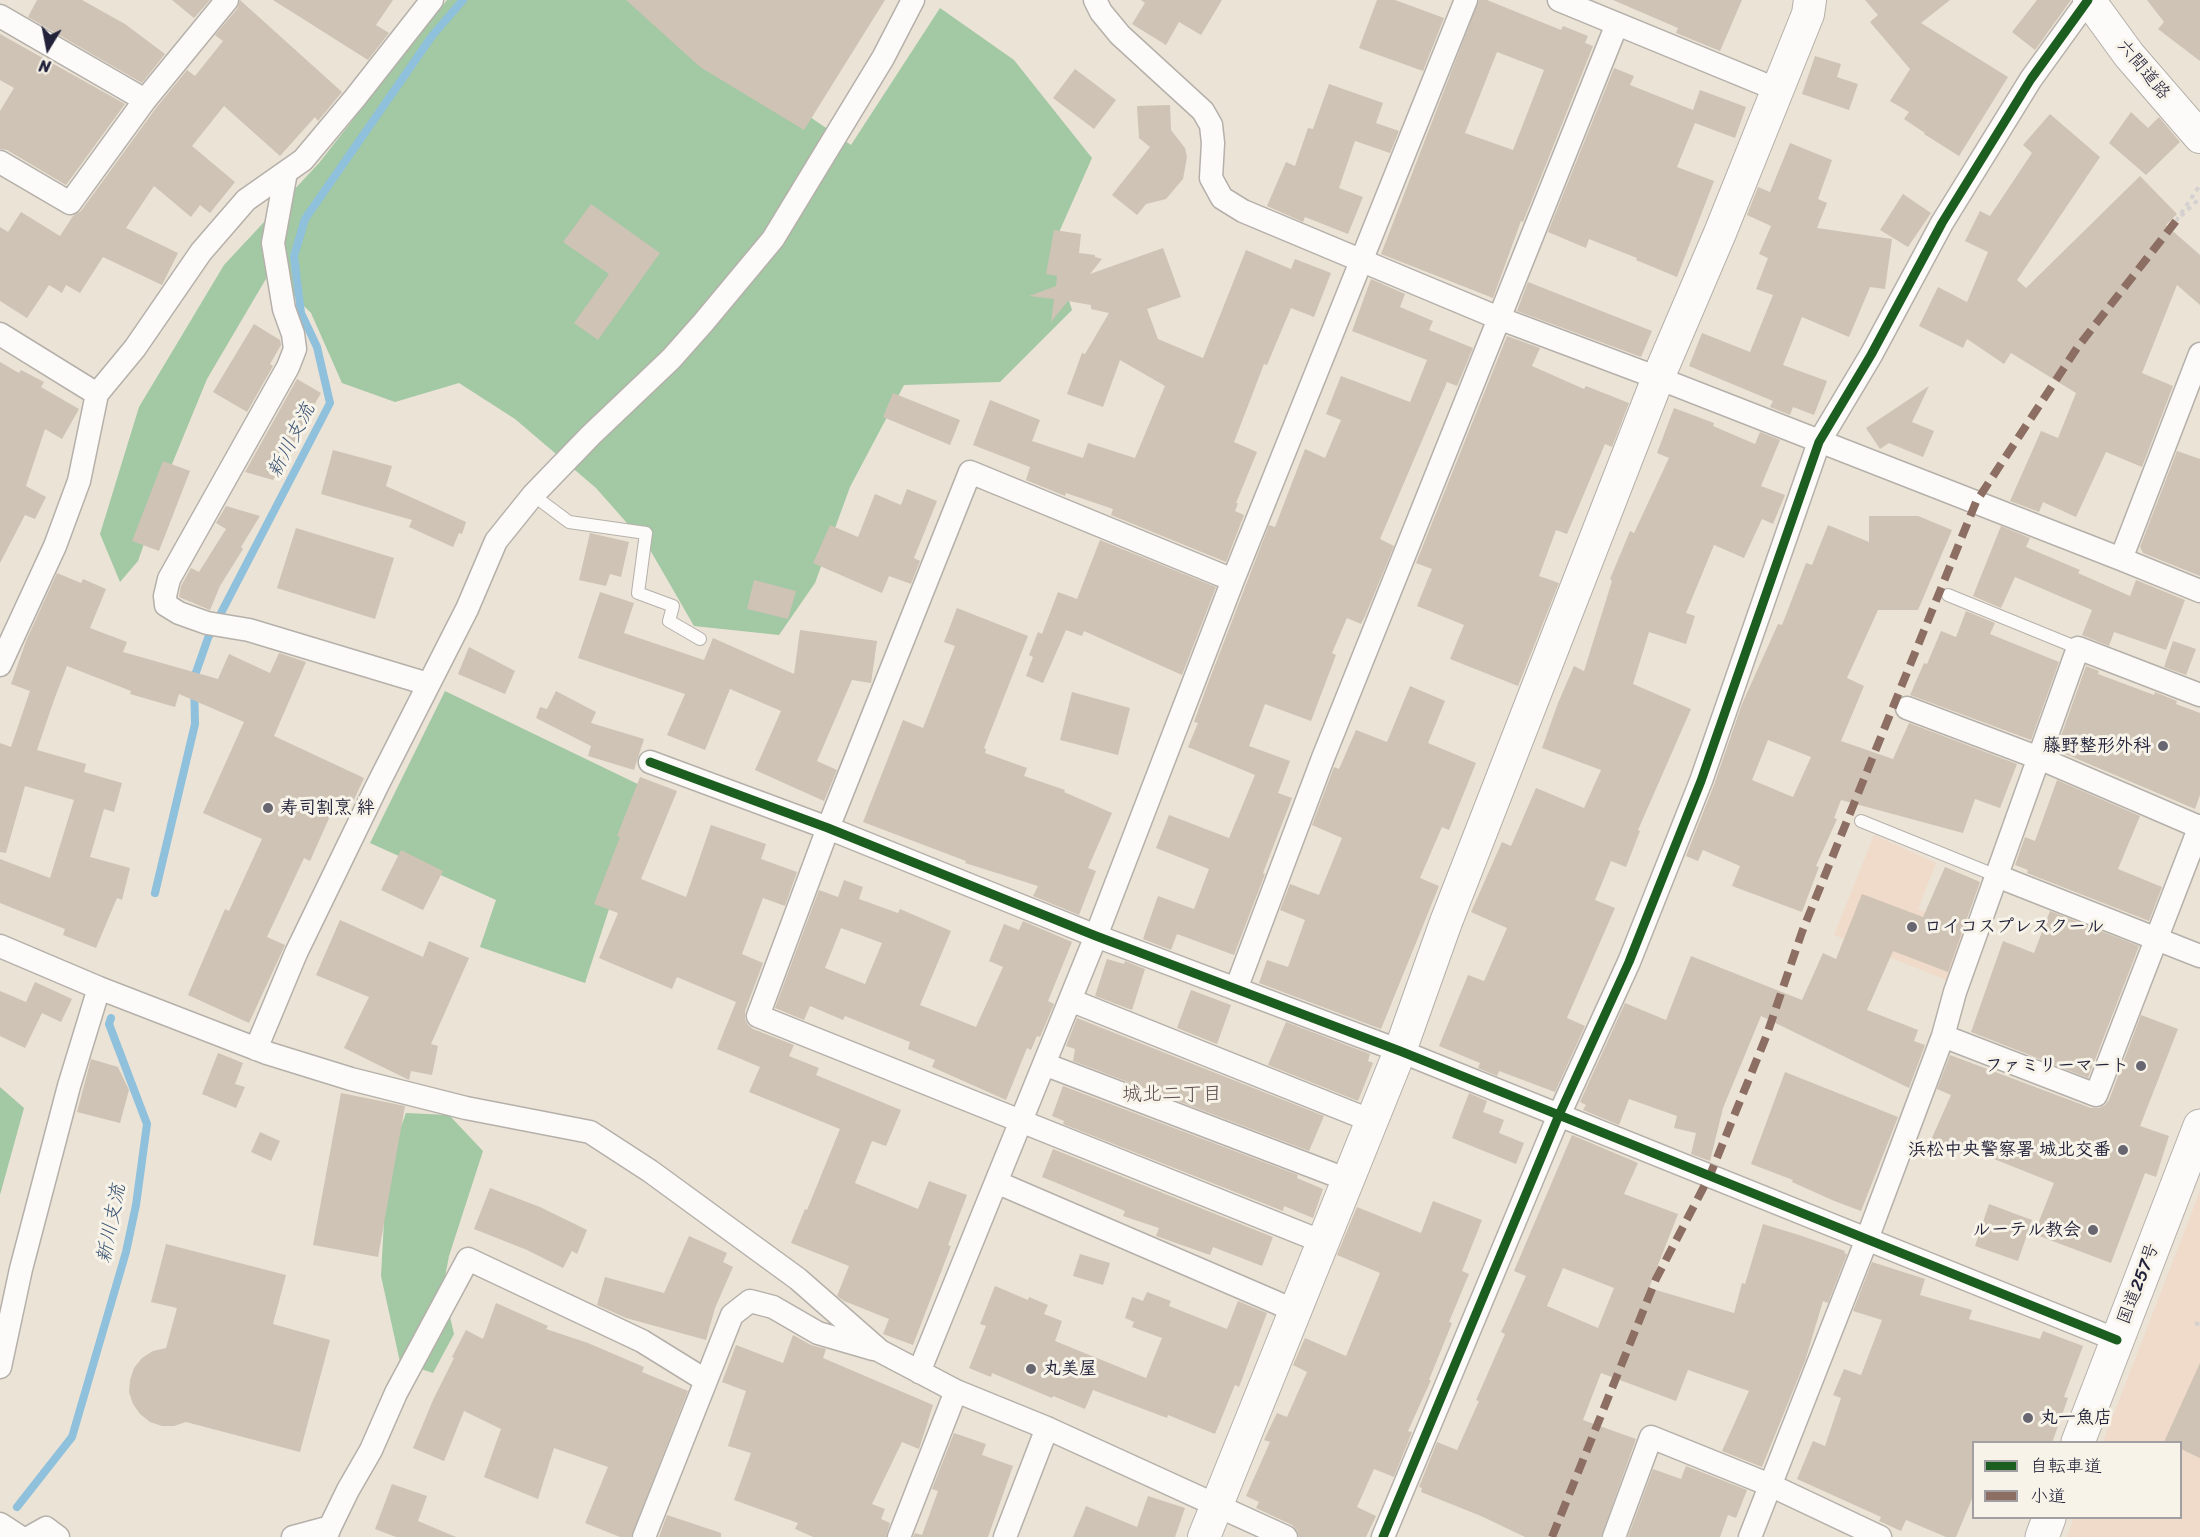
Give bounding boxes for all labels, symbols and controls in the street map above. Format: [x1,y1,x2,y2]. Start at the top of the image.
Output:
north arrow [18,18,78,78]
street label: 六間道路 [2112,35,2174,105]
text: N [37,51,53,81]
water label: 新川支流 [263,400,321,482]
place label: 藤野整形外科 [2043,735,2151,757]
marker: 藤野整形外科 [2156,739,2170,753]
place label: 寿司割烹 絆 [280,797,375,819]
marker: 寿司割烹 絆 [261,801,275,815]
place label: ロイコスプレスクール [1924,916,2104,938]
marker: ロイコスプレスクール [1905,920,1919,934]
place label: ファミリーマート [1985,1055,2129,1077]
marker: ファミリーマート [2134,1059,2148,1073]
district label: 城北二丁目 [1122,1083,1222,1107]
place label: 浜松中央警察署 城北交番 [1908,1139,2111,1161]
marker: 浜松中央警察署 城北交番 [2116,1143,2130,1157]
water label: 新川支流 [93,1182,131,1266]
place label: ルーテル教会 [1972,1219,2081,1241]
marker: ルーテル教会 [2086,1223,2100,1237]
street label: 国道257号 [2114,1240,2164,1328]
place label: 丸美屋 [1043,1358,1097,1380]
marker: 丸美屋 [1024,1362,1038,1376]
place label: 丸一魚店 [2040,1407,2112,1429]
marker: 丸一魚店 [2021,1411,2035,1425]
legend [1972,1441,2182,1519]
text: 自転車道 [2030,1450,2102,1482]
text: 小道 [2030,1480,2066,1512]

